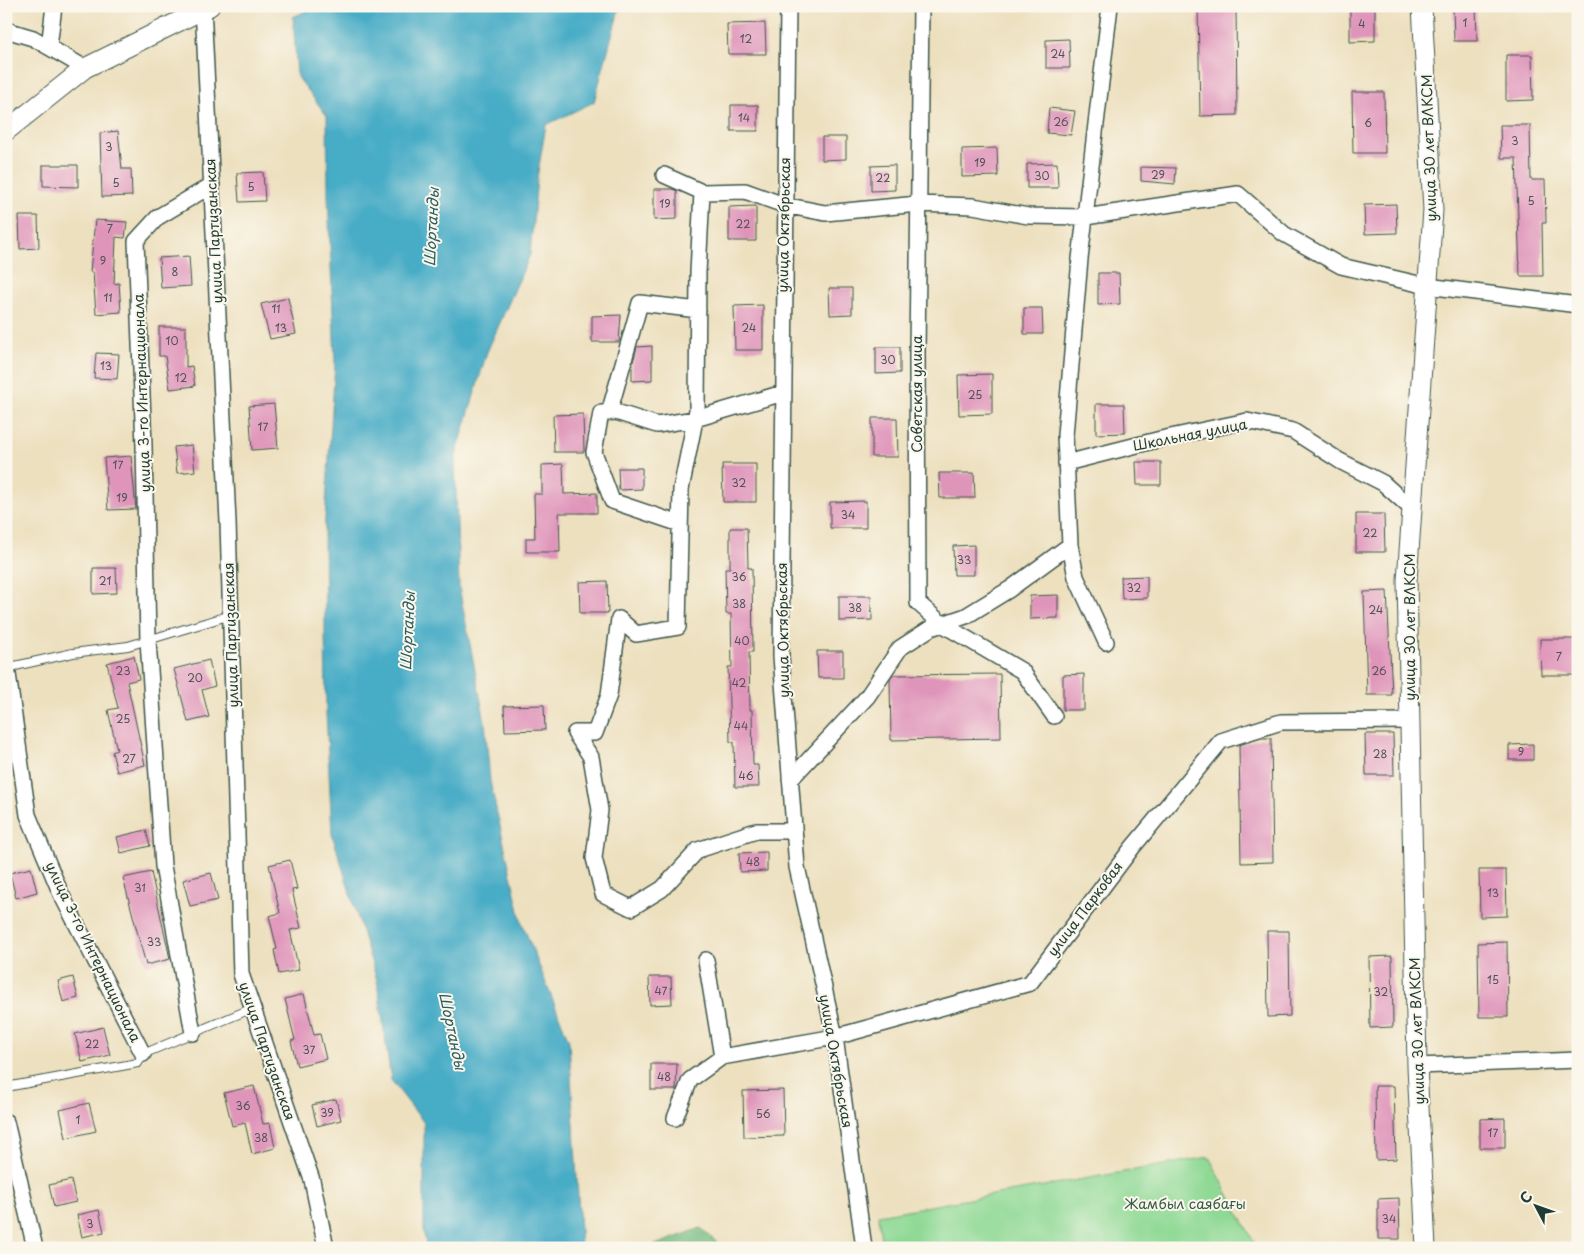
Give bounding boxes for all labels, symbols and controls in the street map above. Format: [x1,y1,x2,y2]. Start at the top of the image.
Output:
house number: 1 [1463,14,1468,31]
house number: 4 [1358,15,1366,32]
house number: 12 [740,30,753,47]
house number: 24 [1051,45,1065,62]
street label: улица 30 лет ВЛКСМ [1415,74,1442,222]
house number: 14 [738,109,750,126]
house number: 26 [1053,113,1069,130]
house number: 6 [1364,114,1372,131]
house number: 3 [1511,132,1519,149]
house number: 3 [105,138,113,155]
house number: 19 [974,154,986,171]
street label: улица Октябрьская [772,157,795,293]
street label: улица Партизанская [199,158,228,304]
house number: 29 [1151,166,1165,183]
house number: 30 [1034,167,1050,184]
house number: 22 [876,169,890,186]
house number: 5 [112,174,120,191]
house number: 5 [247,178,255,195]
water label: Шортанды [417,186,444,267]
house number: 5 [1527,192,1535,209]
house number: 19 [659,195,671,212]
house number: 22 [736,215,750,232]
house number: 7 [107,220,113,237]
house number: 9 [100,252,106,269]
house number: 8 [172,263,179,280]
house number: 11 [103,289,113,306]
street label: улица 3-го Интернационала [128,293,155,493]
house number: 11 [271,300,281,317]
house number: 13 [275,319,287,336]
house number: 24 [742,319,756,336]
house number: 10 [166,332,178,349]
street label: Советская улица [906,335,927,453]
house number: 30 [880,351,896,368]
house number: 13 [100,357,112,374]
house number: 12 [175,369,188,386]
house number: 25 [968,386,982,403]
street label: Школьная улица [1131,413,1249,456]
house number: 17 [258,418,269,435]
house number: 17 [113,456,124,473]
house number: 32 [732,474,747,491]
house number: 19 [116,489,128,506]
house number: 34 [841,506,855,523]
house number: 22 [1363,524,1377,541]
house number: 33 [957,551,971,568]
street label: улица 30 лет ВЛКСМ [1399,553,1420,701]
street label: улица Партизанская [217,562,244,708]
street label: улица Октябрьская [771,562,794,698]
house number: 36 [732,568,747,585]
house number: 21 [99,572,111,589]
house number: 32 [1127,579,1142,596]
water label: Шортанды [393,590,420,671]
house number: 38 [732,595,746,612]
house number: 38 [848,599,862,616]
house number: 24 [1369,601,1383,618]
house number: 40 [734,632,750,649]
house number: 7 [1556,648,1562,665]
house number: 23 [116,662,130,679]
house number: 26 [1371,662,1387,679]
house number: 20 [187,669,203,686]
house number: 42 [732,674,747,691]
house number: 25 [116,710,130,727]
house number: 44 [734,717,748,734]
house number: 9 [1518,743,1524,760]
house number: 28 [1373,745,1387,762]
house number: 27 [122,750,136,767]
house number: 46 [739,767,754,784]
house number: 48 [746,853,760,870]
street label: улица Парковая [1042,857,1127,961]
street label: улица 3-го Интернационала [40,858,147,1046]
house number: 31 [134,879,146,896]
house number: 13 [1487,884,1499,901]
house number: 33 [147,933,161,950]
street label: улица 30 лет ВЛКСМ [1403,957,1430,1105]
house number: 15 [1487,971,1499,988]
street label: улица Партизанская [234,979,301,1123]
house number: 47 [655,982,668,999]
house number: 32 [1374,983,1389,1000]
water label: Шортанды [434,990,473,1073]
street label: улица Октябрьская [814,992,859,1129]
house number: 22 [85,1035,99,1052]
house number: 37 [303,1041,316,1058]
house number: 48 [657,1068,671,1085]
house number: 36 [236,1097,251,1114]
house number: 39 [320,1104,334,1121]
house number: 56 [756,1105,771,1122]
house number: 1 [76,1111,81,1128]
house number: 17 [1488,1124,1499,1141]
house number: 38 [254,1129,268,1146]
north arrow [1512,1182,1562,1232]
text: С [1514,1186,1537,1208]
park label: Жамбыл саябағы [1124,1193,1246,1214]
house number: 34 [1382,1210,1396,1227]
house number: 3 [86,1215,94,1232]

